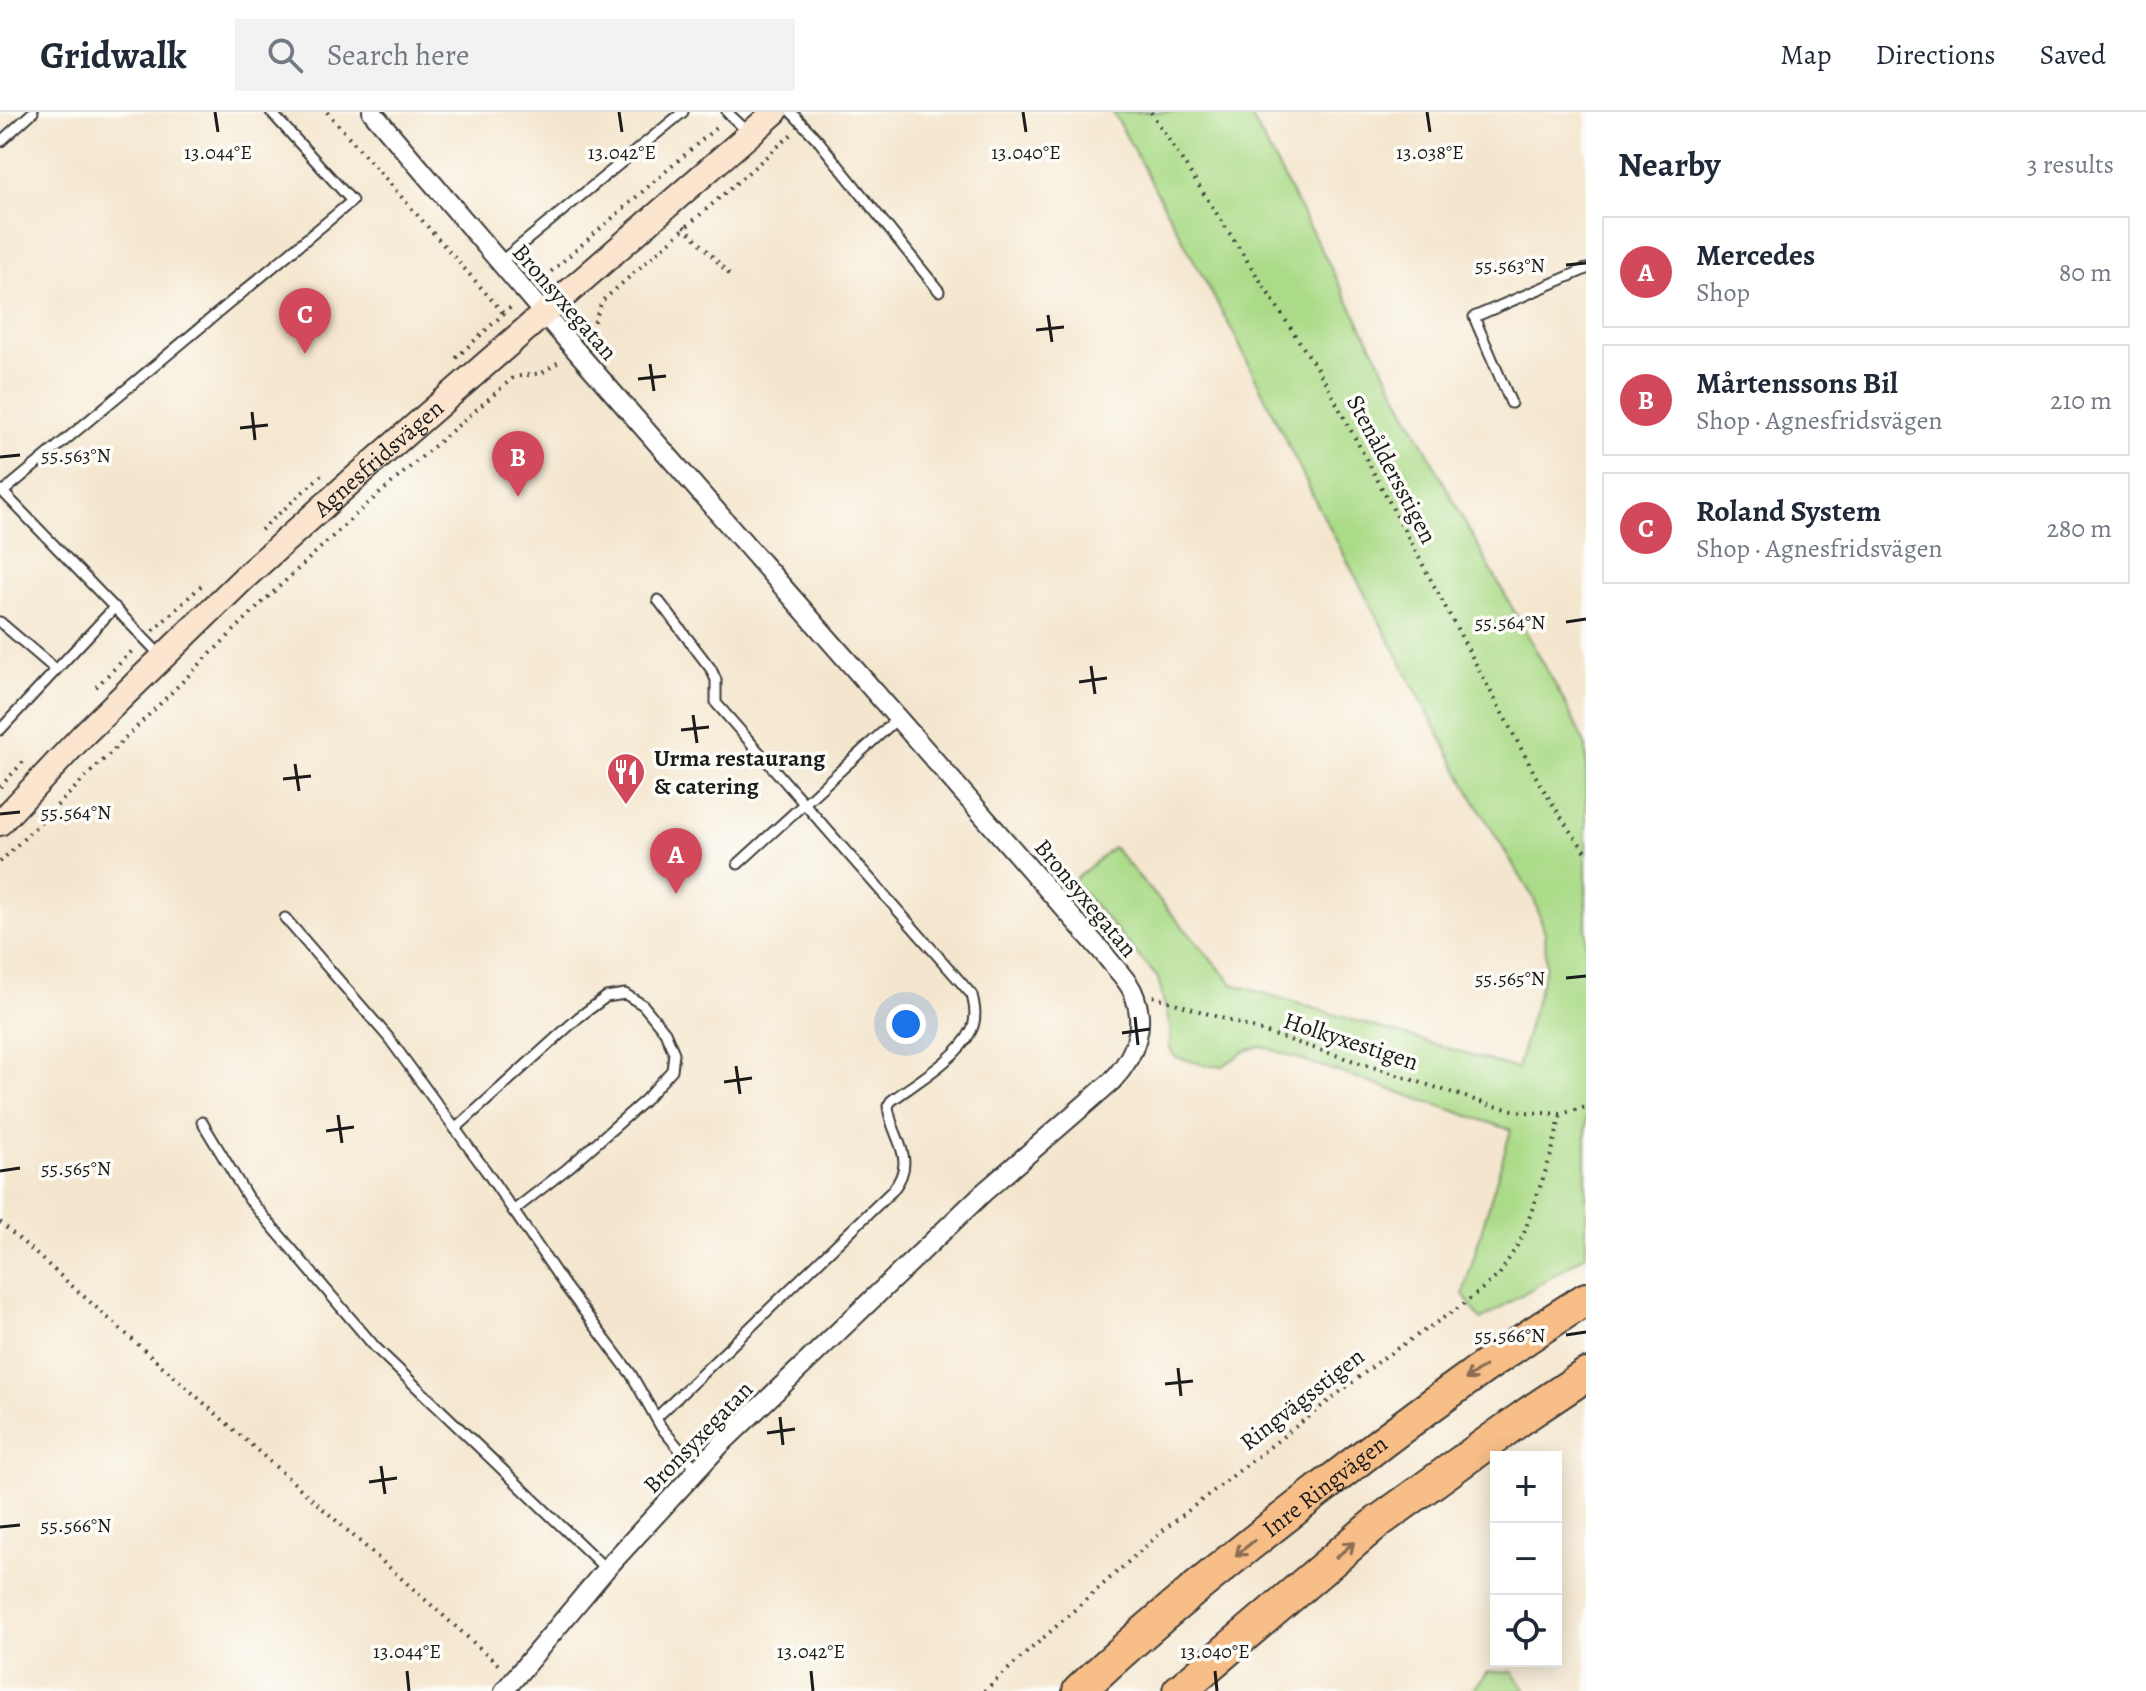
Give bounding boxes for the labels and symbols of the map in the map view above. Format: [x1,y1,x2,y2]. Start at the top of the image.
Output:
text: 13.044°E [184,139,252,166]
text: 13.042°E [588,139,656,166]
text: 13.040°E [991,139,1061,166]
text: 13.038°E [1396,139,1464,166]
street label: Bronsyxegatan [505,237,625,367]
text: 55.563°N [1475,252,1545,279]
pin: C [279,288,331,354]
street label: Stenåldersstigen [1339,389,1445,549]
street label: Agnesfridsvägen [306,392,450,525]
pin: B [492,431,544,497]
text: 55.563°N [41,442,111,469]
text: 55.564°N [1475,609,1545,636]
place label: Urma restaurang & catering [654,742,826,802]
restaurant icon: Urma restaurang & catering [605,751,647,806]
text: 55.564°N [41,799,111,826]
pin: A [650,828,702,894]
street label: Bronsyxegatan [1027,832,1145,964]
text: 55.565°N [1475,965,1545,992]
your location [886,1004,926,1044]
street label: Holkyxestigen [1279,1004,1423,1078]
text: 55.565°N [41,1155,111,1182]
text: 55.566°N [1475,1322,1545,1349]
street label: Ringvägsstigen [1233,1340,1371,1458]
one-way arrow [1464,1365,1486,1382]
street label: Bronsyxegatan [636,1374,760,1500]
street label: Inre Ringvägen [1256,1428,1394,1545]
text: 55.566°N [41,1512,111,1539]
one-way arrow [1235,1539,1256,1556]
one-way arrow [1335,1541,1355,1559]
text: 13.044°E [373,1638,441,1665]
text: 13.042°E [777,1638,845,1665]
text: 13.040°E [1180,1638,1250,1665]

